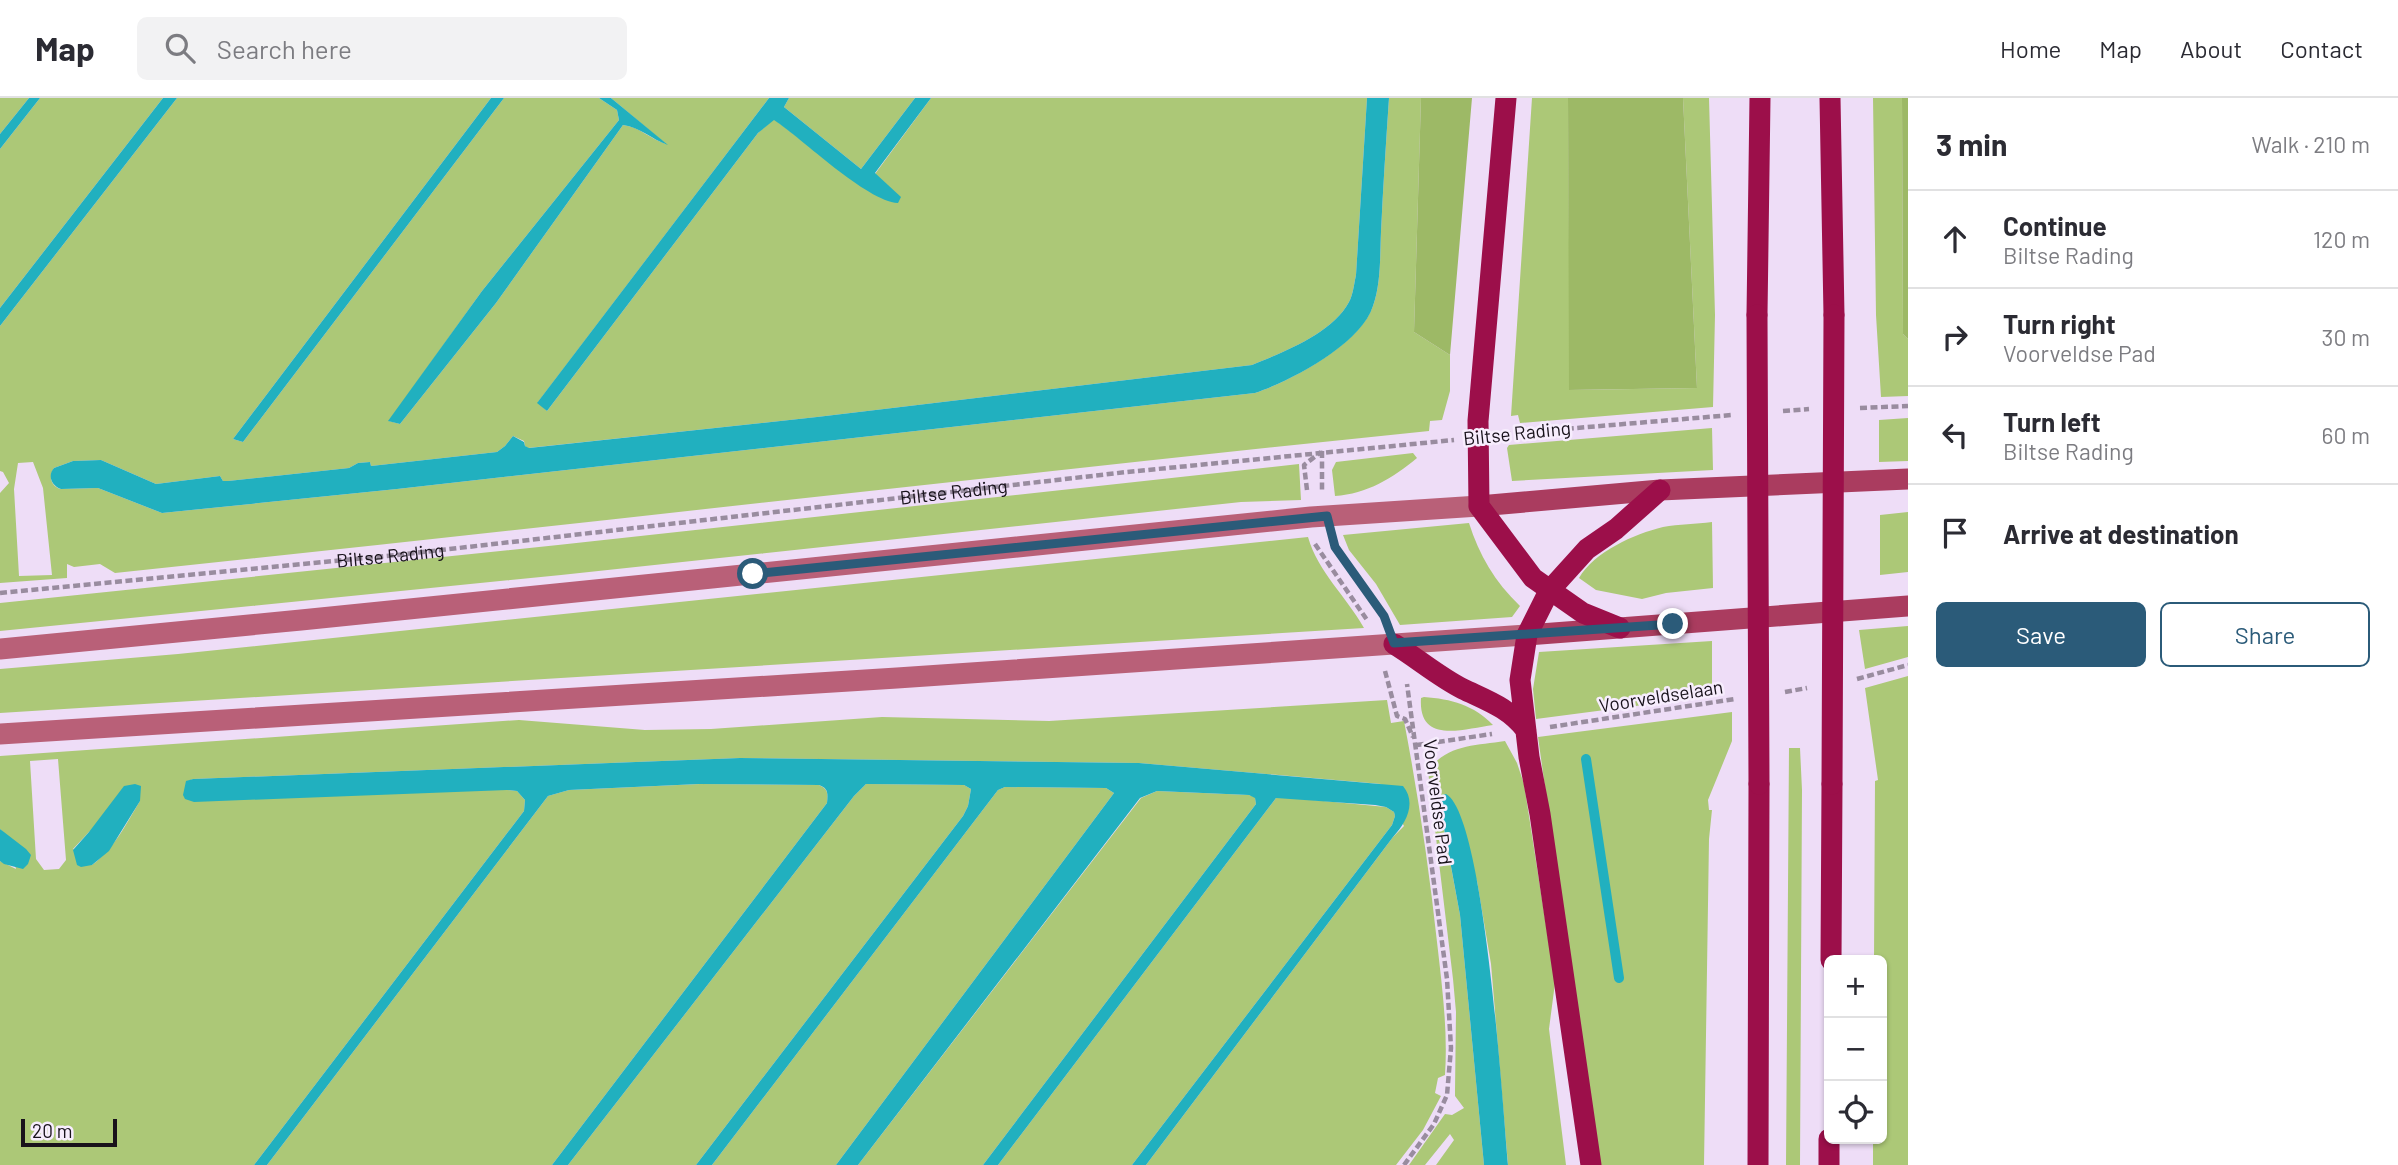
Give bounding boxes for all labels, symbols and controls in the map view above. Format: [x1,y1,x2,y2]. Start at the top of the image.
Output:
search box [137,17,627,80]
text: Map [35,28,95,68]
icon: search [161,29,199,67]
text: Search here [217,33,352,64]
text: Home [2000,34,2061,63]
text: Map [2099,34,2142,63]
text: About [2180,34,2242,63]
text: Contact [2280,34,2363,63]
text: 3 min [1936,126,2007,162]
text: Walk · 210 m [2252,130,2370,158]
text: Continue [2003,210,2107,241]
icon: ahead [1936,220,1974,258]
text: 120 m [2313,225,2370,253]
text: Biltse Rading [2003,241,2134,269]
text: Turn right [2003,308,2116,339]
icon: right [1936,318,1974,356]
text: 30 m [2322,323,2370,351]
text: Voorveldse Pad [2003,339,2156,367]
text: Turn left [2003,406,2101,437]
street label: Biltse Rading [1462,415,1572,450]
icon: left [1936,416,1974,454]
text: 60 m [2322,421,2370,449]
text: Biltse Rading [2003,437,2134,465]
street label: Biltse Rading [898,474,1009,509]
icon: arrive [1936,514,1974,552]
text: Arrive at destination [2003,518,2239,549]
street label: Biltse Rading [335,538,445,572]
route start [737,558,768,589]
button: Save [1936,602,2146,667]
button: Share [2160,602,2370,667]
route end [1657,608,1688,639]
street label: Voorveldselaan [1597,674,1725,717]
street label: Voorveldse Pad [1419,738,1458,866]
map controls [1824,955,1887,1144]
button: + [1824,955,1887,1018]
button: − [1824,1018,1887,1081]
button: locate [1824,1081,1887,1144]
scale bar [21,1116,117,1148]
text: 20 m [32,1119,72,1142]

